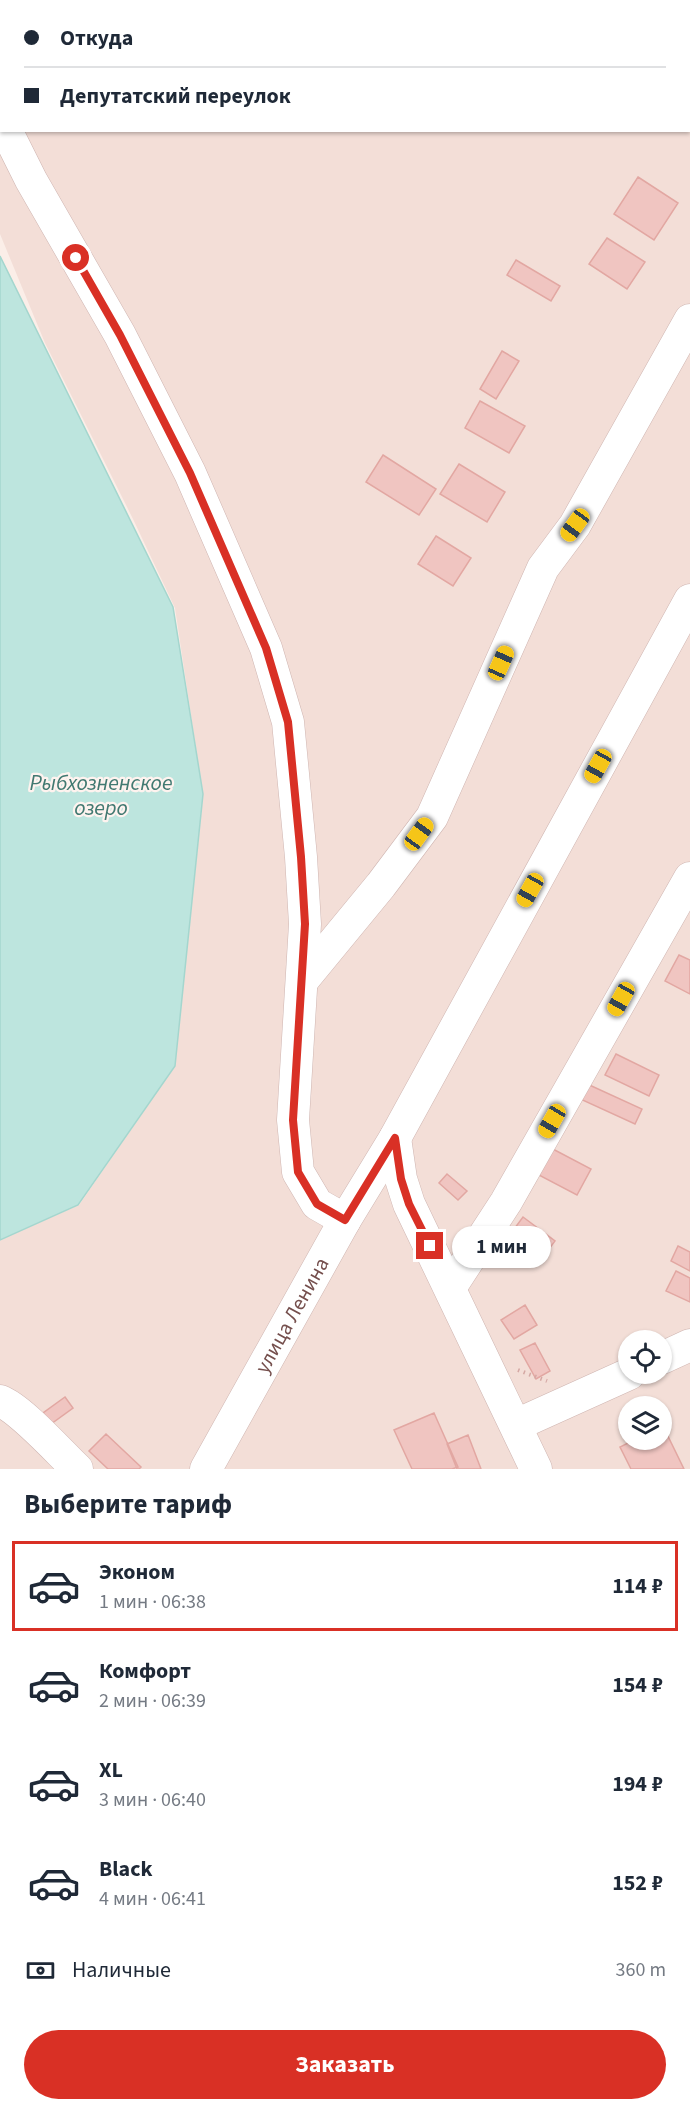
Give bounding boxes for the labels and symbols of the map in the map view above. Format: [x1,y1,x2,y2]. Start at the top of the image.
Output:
route start [62,244,89,271]
car [557,505,593,545]
car [485,643,517,683]
car [581,746,615,786]
water label: Рыбхозненское озеро [29,767,173,824]
car [401,814,437,854]
car [513,870,547,910]
car [604,979,638,1019]
car [535,1101,569,1141]
callout: 1 мин [451,1225,550,1267]
route end [416,1232,443,1259]
street label: улица Ленина [247,1252,336,1379]

